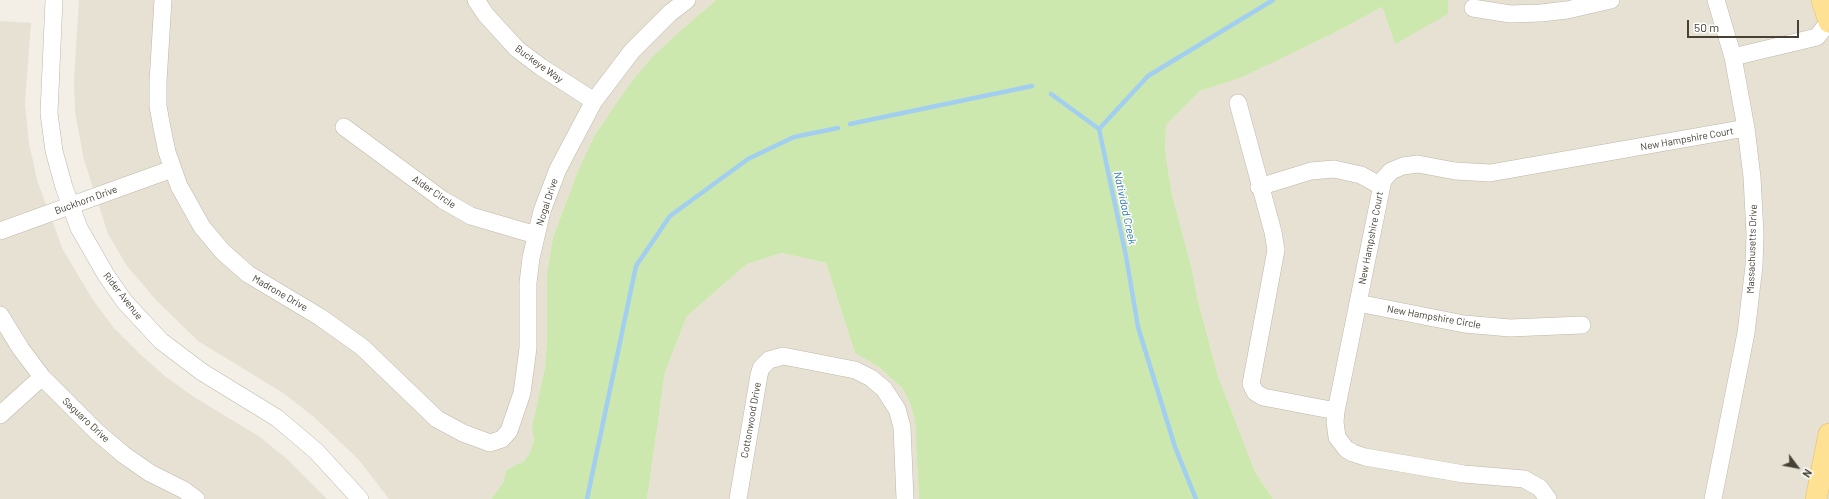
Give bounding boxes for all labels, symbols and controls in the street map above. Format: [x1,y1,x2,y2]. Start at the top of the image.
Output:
scale bar [1689,12,1801,38]
text: 50 m [1694,20,1719,34]
street label: Buckeye Way [513,43,565,85]
street label: New Hampshire Court [1639,125,1735,153]
water label: Natividad Creek [1111,170,1139,246]
street label: Alder Circle [410,173,458,211]
street label: Nogal Drive [534,177,560,227]
street label: Buckhorn Drive [53,183,119,217]
street label: New Hampshire Court [1356,190,1386,286]
street label: Massachusetts Drive [1744,204,1760,294]
street label: Rider Avenue [101,270,145,322]
street label: Madrone Drive [250,272,310,314]
street label: New Hampshire Circle [1386,303,1482,331]
street label: Cottonwood Drive [738,381,764,459]
street label: Saguaro Drive [60,395,112,445]
north arrow [1777,447,1817,487]
text: N [1800,467,1815,480]

